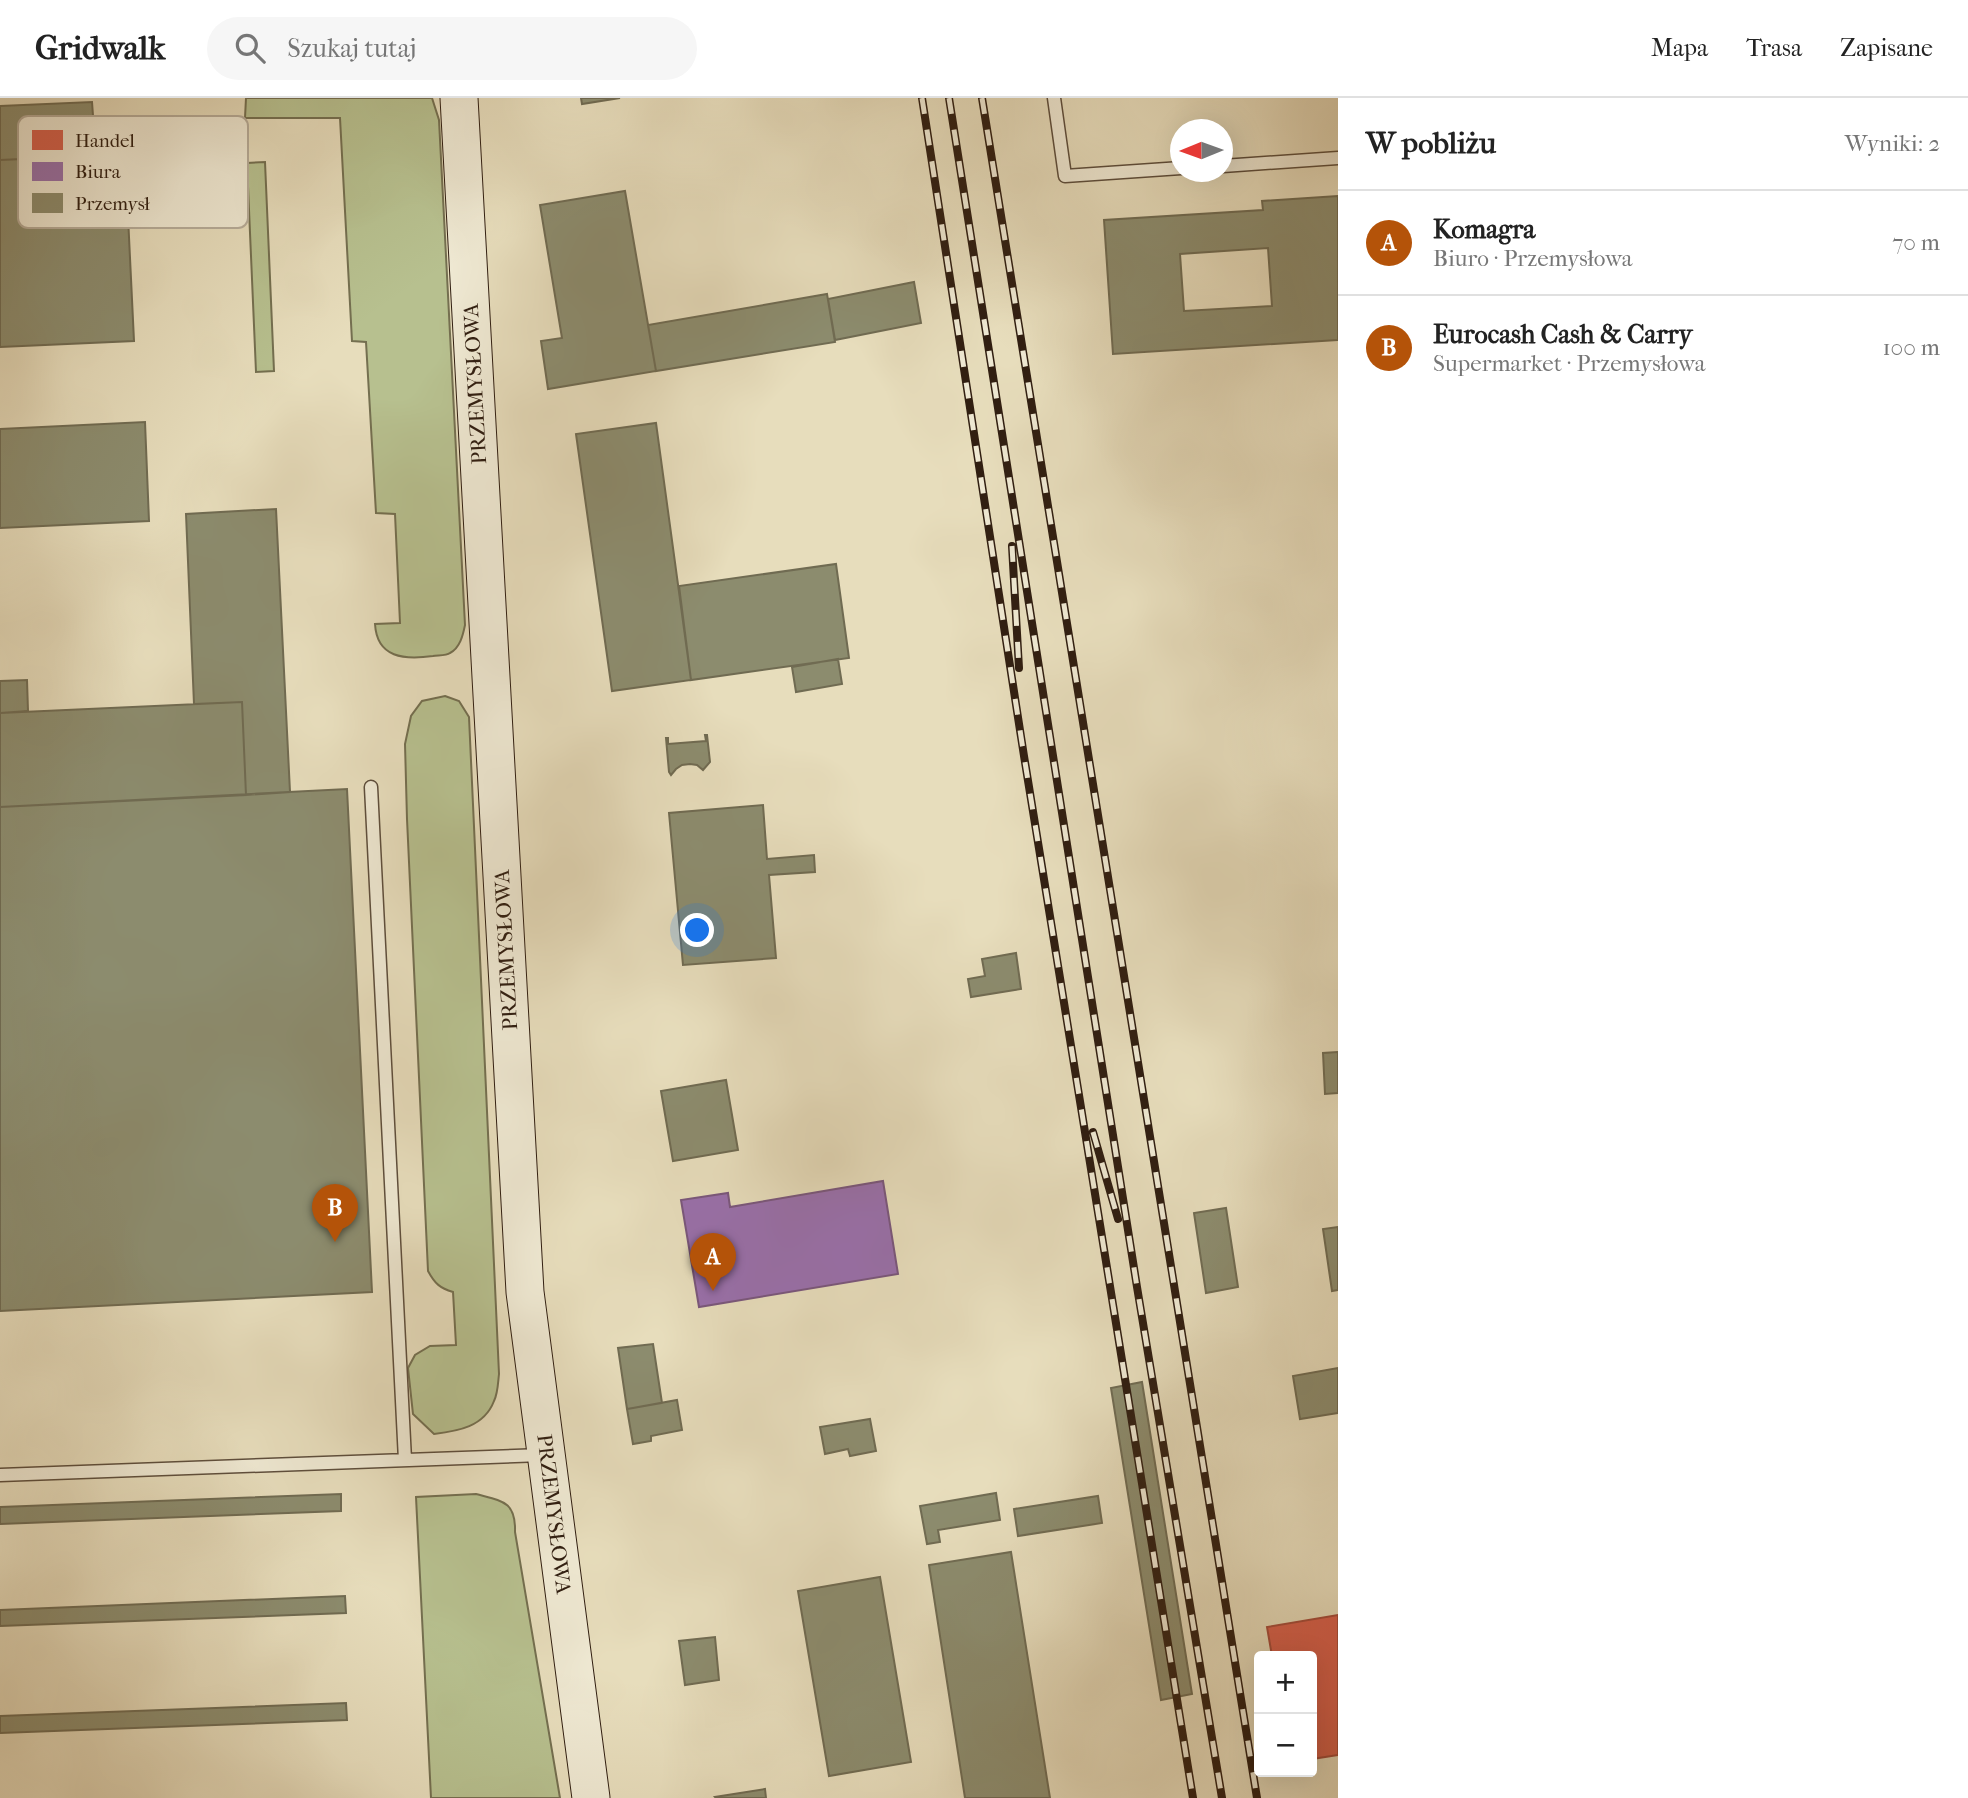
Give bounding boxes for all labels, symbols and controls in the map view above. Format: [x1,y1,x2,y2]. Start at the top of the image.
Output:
search box [207,17,697,80]
text: Gridwalk [35,29,165,68]
icon: search [231,29,269,67]
text: Szukaj tutaj [287,33,416,64]
text: Mapa [1651,34,1708,62]
text: Trasa [1746,34,1802,62]
text: Zapisane [1840,34,1933,62]
legend [18,116,248,228]
north arrow [1170,119,1233,182]
text: W pobliżu [1366,126,1496,161]
text: Handel [75,130,135,152]
text: Wyniki: 2 [1845,130,1940,157]
text: Biura [75,161,121,183]
text: Przemysł [75,193,151,215]
text: Komagra [1433,214,1535,245]
text: A [1382,229,1396,256]
text: 70 m [1892,229,1940,256]
text: Biuro · Przemysłowa [1433,245,1633,272]
street label: PRZEMYSŁOWA [459,303,491,465]
text: Eurocash Cash & Carry [1433,319,1692,350]
text: B [1382,334,1396,361]
text: 100 m [1882,334,1940,361]
text: Supermarket · Przemysłowa [1433,350,1706,377]
street label: PRZEMYSŁOWA [490,869,522,1031]
your location [680,913,714,947]
pin: B [312,1184,358,1242]
pin: A [690,1233,736,1291]
street label: PRZEMYSŁOWA [532,1433,576,1596]
map controls [1254,1651,1317,1777]
button: + [1254,1651,1317,1714]
button: − [1254,1714,1317,1777]

